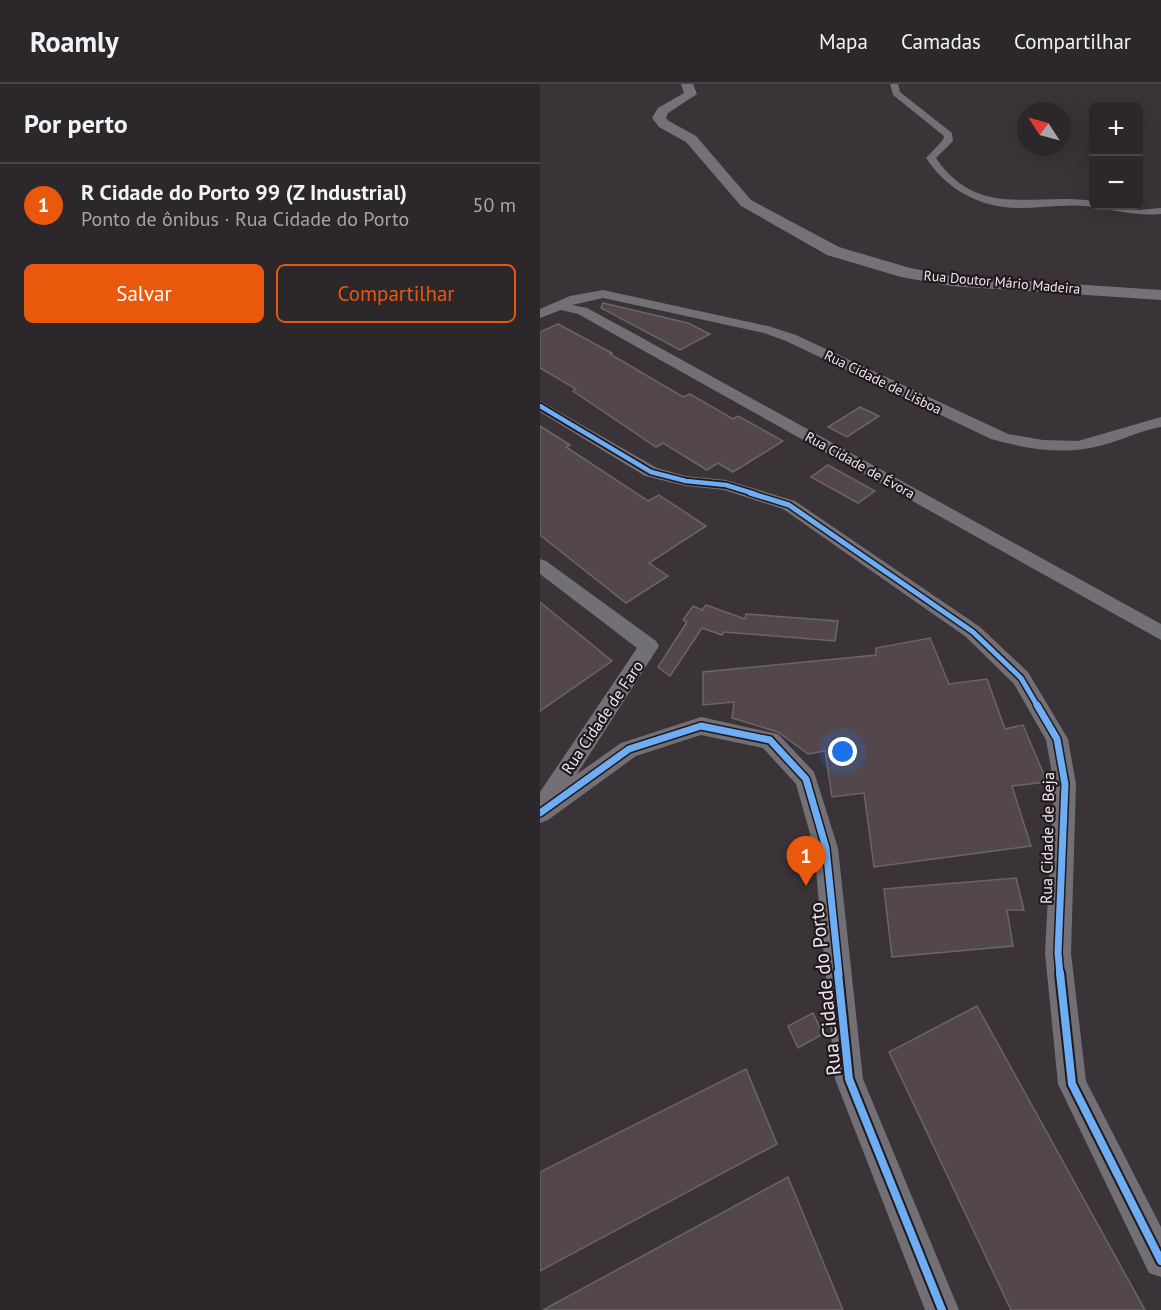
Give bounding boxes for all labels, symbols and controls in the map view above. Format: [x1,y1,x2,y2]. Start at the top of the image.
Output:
text: Roamly [30,23,119,60]
text: Mapa [819,28,868,55]
text: Camadas [901,28,981,55]
text: Compartilhar [1014,28,1131,55]
north arrow [1017,102,1071,156]
map controls [1089,102,1143,210]
button: + [1089,102,1143,156]
text: Por perto [24,107,128,140]
button: − [1089,156,1143,210]
text: R Cidade do Porto 99 (Z Industrial) [81,178,407,206]
text: 1 [38,192,49,218]
text: 50 m [473,192,516,218]
text: Ponto de ônibus · Rua Cidade do Porto [81,206,409,232]
button: Salvar [24,264,264,323]
button: Compartilhar [276,264,516,323]
street label: Rua Doutor Mário Madeira [923,266,1081,298]
street label: Rua Cidade de Lisboa [821,346,945,418]
street label: Rua Cidade de Évora [802,427,918,503]
street label: Rua Cidade de Faro [557,657,647,777]
your location [828,737,857,766]
street label: Rua Cidade de Beja [1036,772,1058,904]
pin: 1 [786,836,826,886]
street label: Rua Cidade do Porto [803,901,847,1077]

